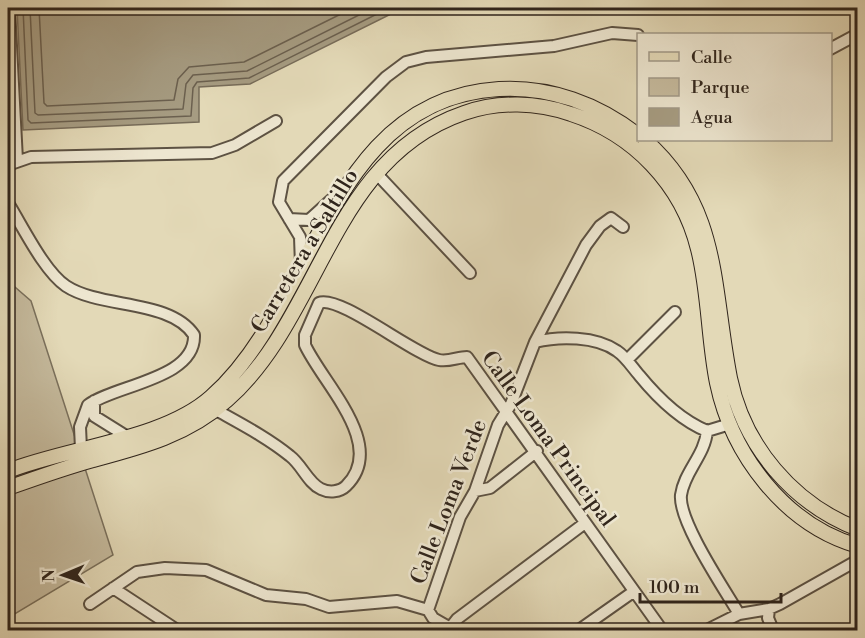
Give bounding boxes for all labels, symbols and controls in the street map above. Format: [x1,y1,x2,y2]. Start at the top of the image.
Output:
legend [637,33,832,141]
text: Calle [691,46,732,69]
text: Parque [691,76,750,99]
text: Agua [690,106,733,129]
street label: Carretera a Saltillo [245,164,365,338]
street label: Calle Loma Principal [475,346,621,533]
street label: Calle Loma Verde [405,416,493,588]
north arrow [33,545,93,605]
scale bar [640,566,781,604]
text: N [39,568,59,582]
text: 100 m [649,576,700,599]

